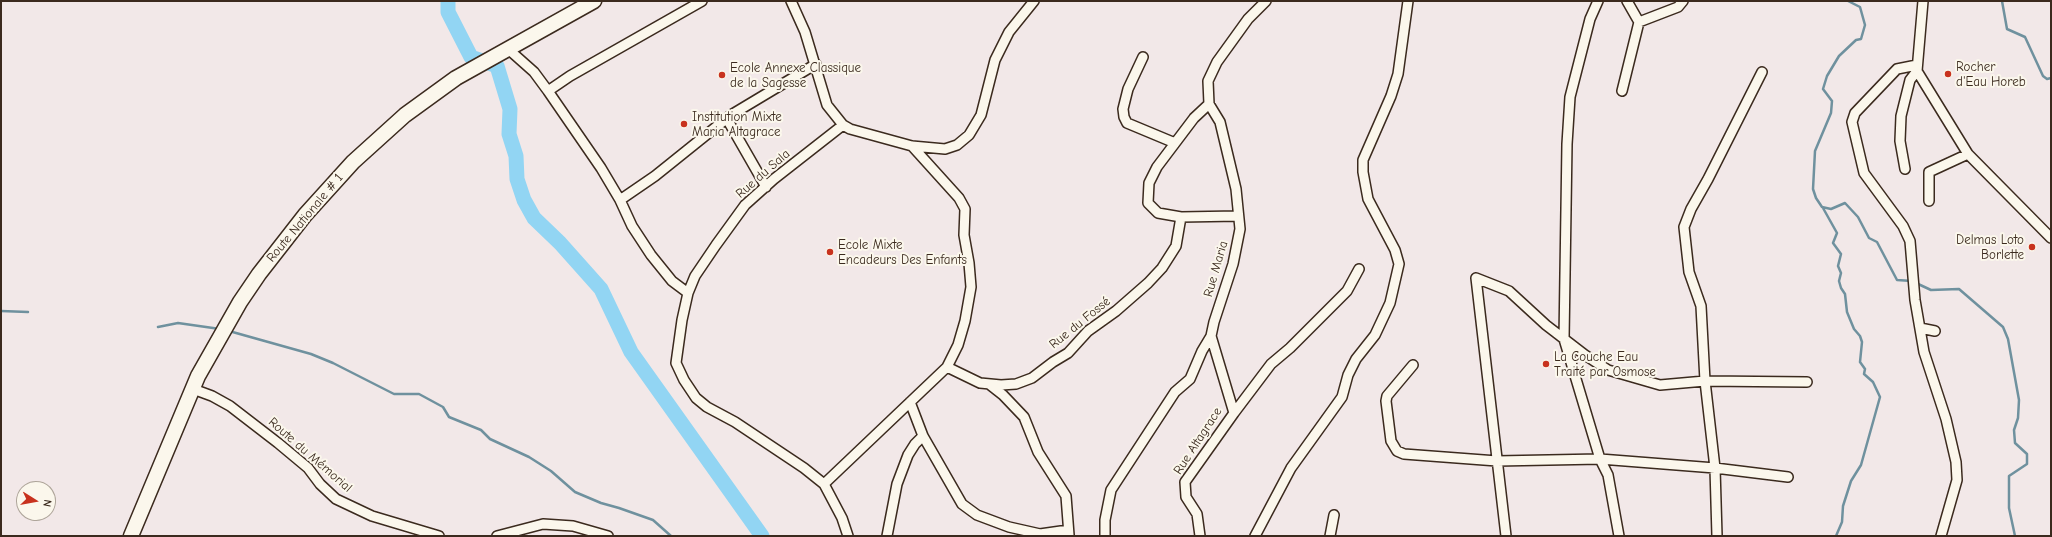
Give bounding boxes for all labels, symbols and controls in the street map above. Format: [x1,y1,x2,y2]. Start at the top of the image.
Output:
place label: Rocher d'Eau Horeb [1956,59,2026,90]
place label: Ecole Annexe Classique de la Sagesse [730,60,861,91]
marker: Rocher d'Eau Horeb [1943,69,1953,79]
marker: Ecole Annexe Classique de la Sagesse [717,70,727,80]
place label: Institution Mixte Maria Altagrace [692,109,782,140]
marker: Institution Mixte Maria Altagrace [679,119,689,129]
street label: Rue du Sala [733,146,793,202]
street label: Route Nationale # 1 [263,171,347,265]
place label: Delmas Loto Borlette [1956,232,2024,263]
place label: Ecole Mixte Encadeurs Des Enfants [838,237,967,268]
street label: Rue Maria [1201,239,1231,299]
marker: Delmas Loto Borlette [2027,242,2037,252]
marker: Ecole Mixte Encadeurs Des Enfants [825,247,835,257]
street label: Rue du Fossé [1046,294,1114,352]
place label: La Couche Eau Traité par Osmose [1554,349,1656,380]
marker: La Couche Eau Traité par Osmose [1541,359,1551,369]
street label: Rue Altagrace [1170,404,1226,478]
street label: Route du Mémorial [265,414,355,496]
north arrow [16,481,56,521]
text: N [40,498,54,508]

